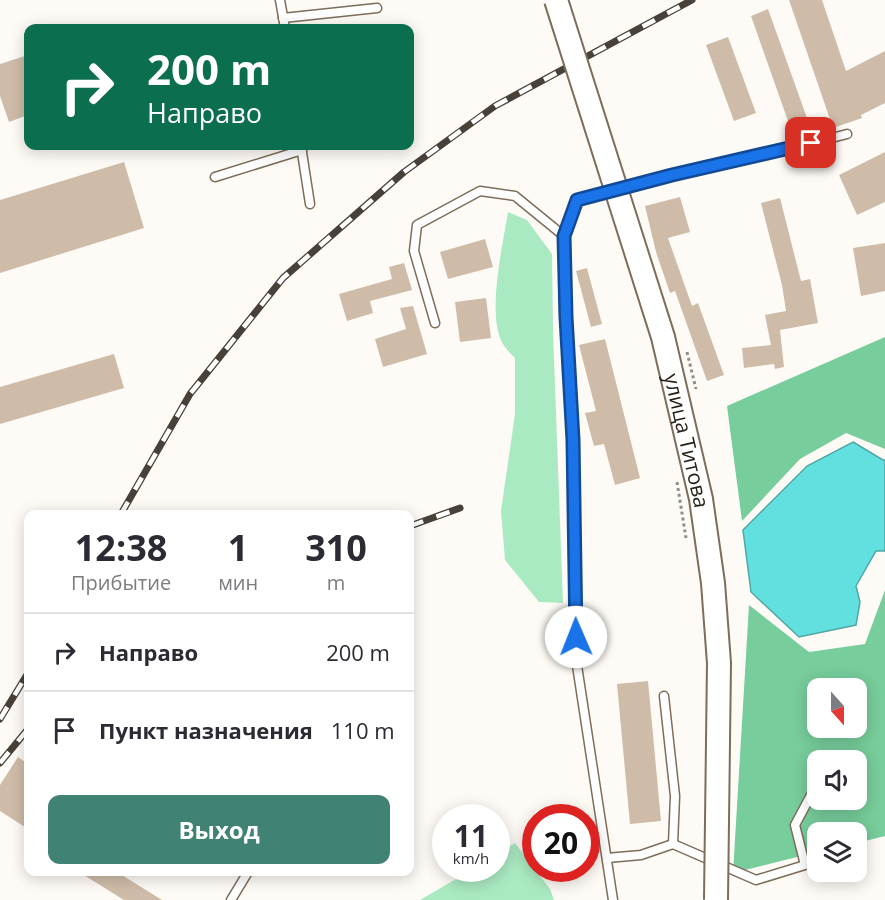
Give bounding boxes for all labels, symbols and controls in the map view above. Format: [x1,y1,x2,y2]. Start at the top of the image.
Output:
text: 200 m [147,40,271,97]
icon: right [48,48,126,126]
text: Направо [147,94,262,131]
pin [785,117,836,168]
icon: arrive [794,126,827,159]
street label: улица Титова [658,371,716,510]
text: 12:38 [75,523,167,572]
text: 1 [228,523,248,572]
text: 310 [305,523,367,572]
text: Прибытие [71,569,171,596]
text: мин [218,569,258,596]
text: m [327,569,345,596]
position arrow [544,605,608,669]
icon: right [48,636,81,669]
text: Направо [99,637,198,667]
text: 200 m [326,637,390,667]
north arrow [807,678,867,738]
map controls [807,678,867,882]
icon: arrive [48,714,81,747]
text: Пункт назначения [99,715,313,745]
text: 110 m [331,715,395,745]
button: sound [807,750,867,810]
button: Выход [48,795,390,864]
speed limit sign: 20 [522,804,600,882]
text: 11 [454,815,488,856]
button: layers [807,822,867,882]
text: km/h [453,848,489,868]

